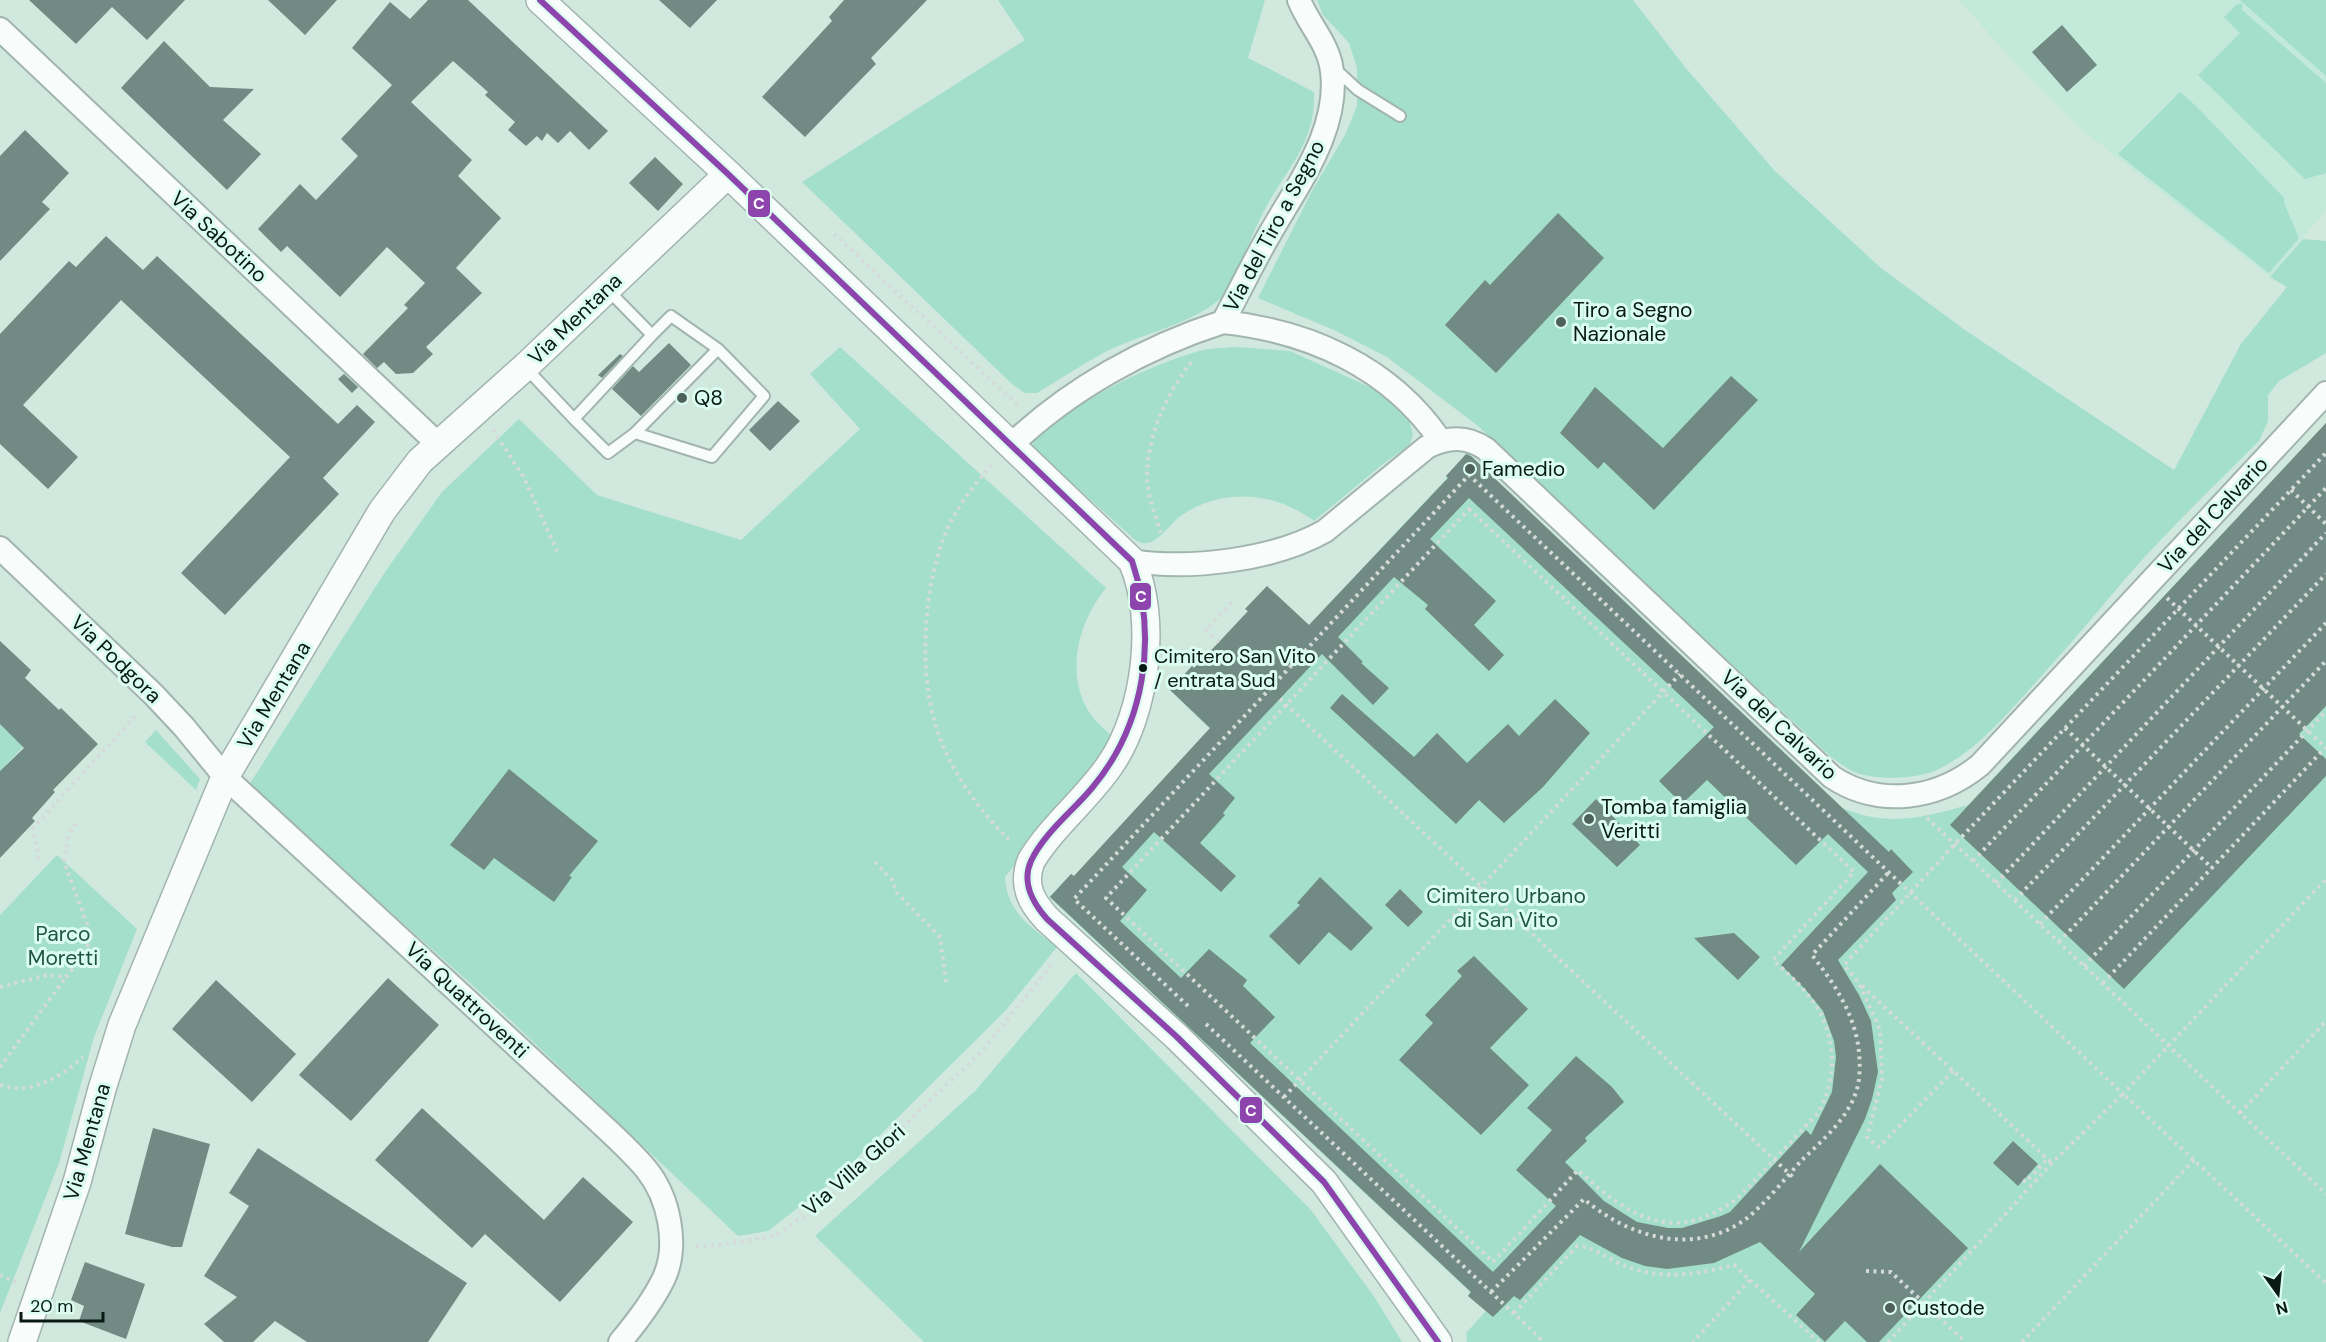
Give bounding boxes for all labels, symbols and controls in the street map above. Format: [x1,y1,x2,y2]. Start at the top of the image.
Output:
street label: Via del Tiro a Segno [1217,135,1331,317]
street label: Via Sabotino [165,185,273,289]
line badge: C [747,189,771,218]
text: C [753,193,765,214]
street label: Via Mentana [522,267,628,371]
place label: Tiro a Segno Nazionale [1573,296,1693,348]
marker: Tiro a Segno Nazionale [1554,315,1568,329]
place label: Q8 [694,384,723,412]
marker: Q8 [675,391,689,405]
street label: Via del Calvario [2152,451,2274,579]
place label: Famedio [1482,455,1565,483]
marker: Famedio [1463,462,1477,476]
line badge: C [1129,582,1152,611]
text: C [1135,586,1147,607]
street label: Via Podgora [64,609,168,709]
street label: Via Mentana [231,636,317,754]
place label: Cimitero San Vito / entrata Sud [1154,643,1316,693]
marker: Cimitero San Vito / entrata Sud [1137,662,1149,674]
street label: Via del Calvario [1715,664,1843,786]
place label: Tomba famiglia Veritti [1601,793,1747,845]
marker: Tomba famiglia Veritti [1582,812,1596,826]
park label: Cimitero Urbano di San Vito [1426,882,1586,934]
park label: Parco Moretti [28,920,98,972]
street label: Via Quattroventi [399,936,535,1064]
street label: Via Mentana [57,1080,117,1204]
line badge: C [1239,1096,1263,1124]
text: C [1245,1100,1257,1121]
street label: Via Villa Glori [797,1118,911,1222]
north arrow [2248,1264,2308,1324]
scale bar [21,1285,104,1323]
text: 20 m [30,1294,73,1318]
place label: Custode [1902,1294,1985,1322]
text: N [2273,1296,2290,1320]
marker: Custode [1883,1301,1897,1315]

